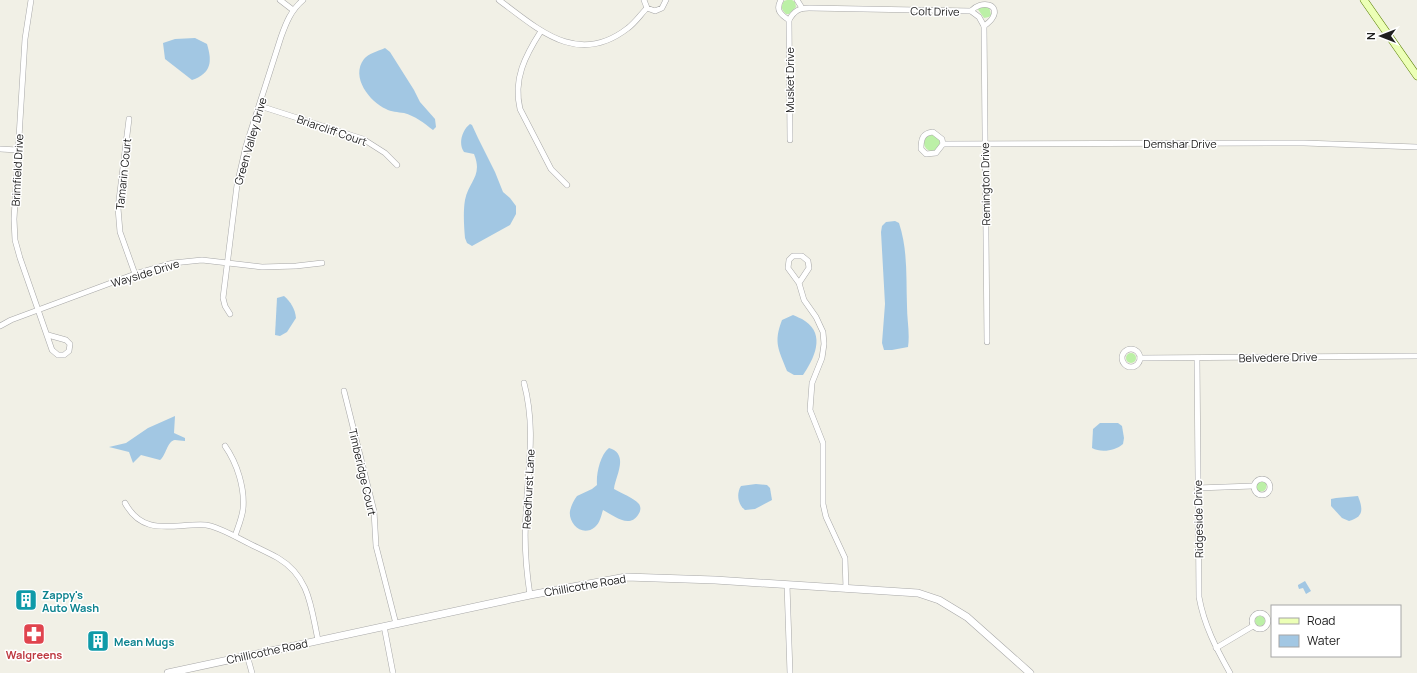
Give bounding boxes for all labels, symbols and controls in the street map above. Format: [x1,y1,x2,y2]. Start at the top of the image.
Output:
street label: Colt Drive [910,3,960,19]
north arrow [1361,16,1401,56]
text: N [1363,32,1378,40]
street label: Musket Drive [782,47,797,113]
street label: Green Valley Drive [230,95,270,187]
street label: Briarcliff Court [295,111,369,149]
street label: Brimfield Drive [8,133,26,207]
street label: Demshar Drive [1143,136,1217,151]
street label: Tamarin Court [112,137,134,211]
street label: Remington Drive [977,142,993,226]
street label: Wayside Drive [109,255,181,290]
street label: Belvedere Drive [1239,349,1318,365]
street label: Timberidge Court [346,427,380,517]
street label: Reedhurst Lane [518,448,538,529]
street label: Ridgeside Drive [1190,479,1206,558]
street label: Chillicothe Road [543,570,627,600]
building icon: Zappy's Auto Wash [13,587,39,613]
place label: Zappy's Auto Wash [42,587,99,615]
legend [1271,605,1401,657]
text: Road [1307,612,1335,629]
pharmacy icon: Walgreens [21,621,47,647]
building icon: Mean Mugs [85,628,111,654]
text: Water [1307,632,1341,649]
place label: Mean Mugs [114,634,174,649]
street label: Chillicothe Road [225,635,309,667]
place label: Walgreens [6,647,62,662]

